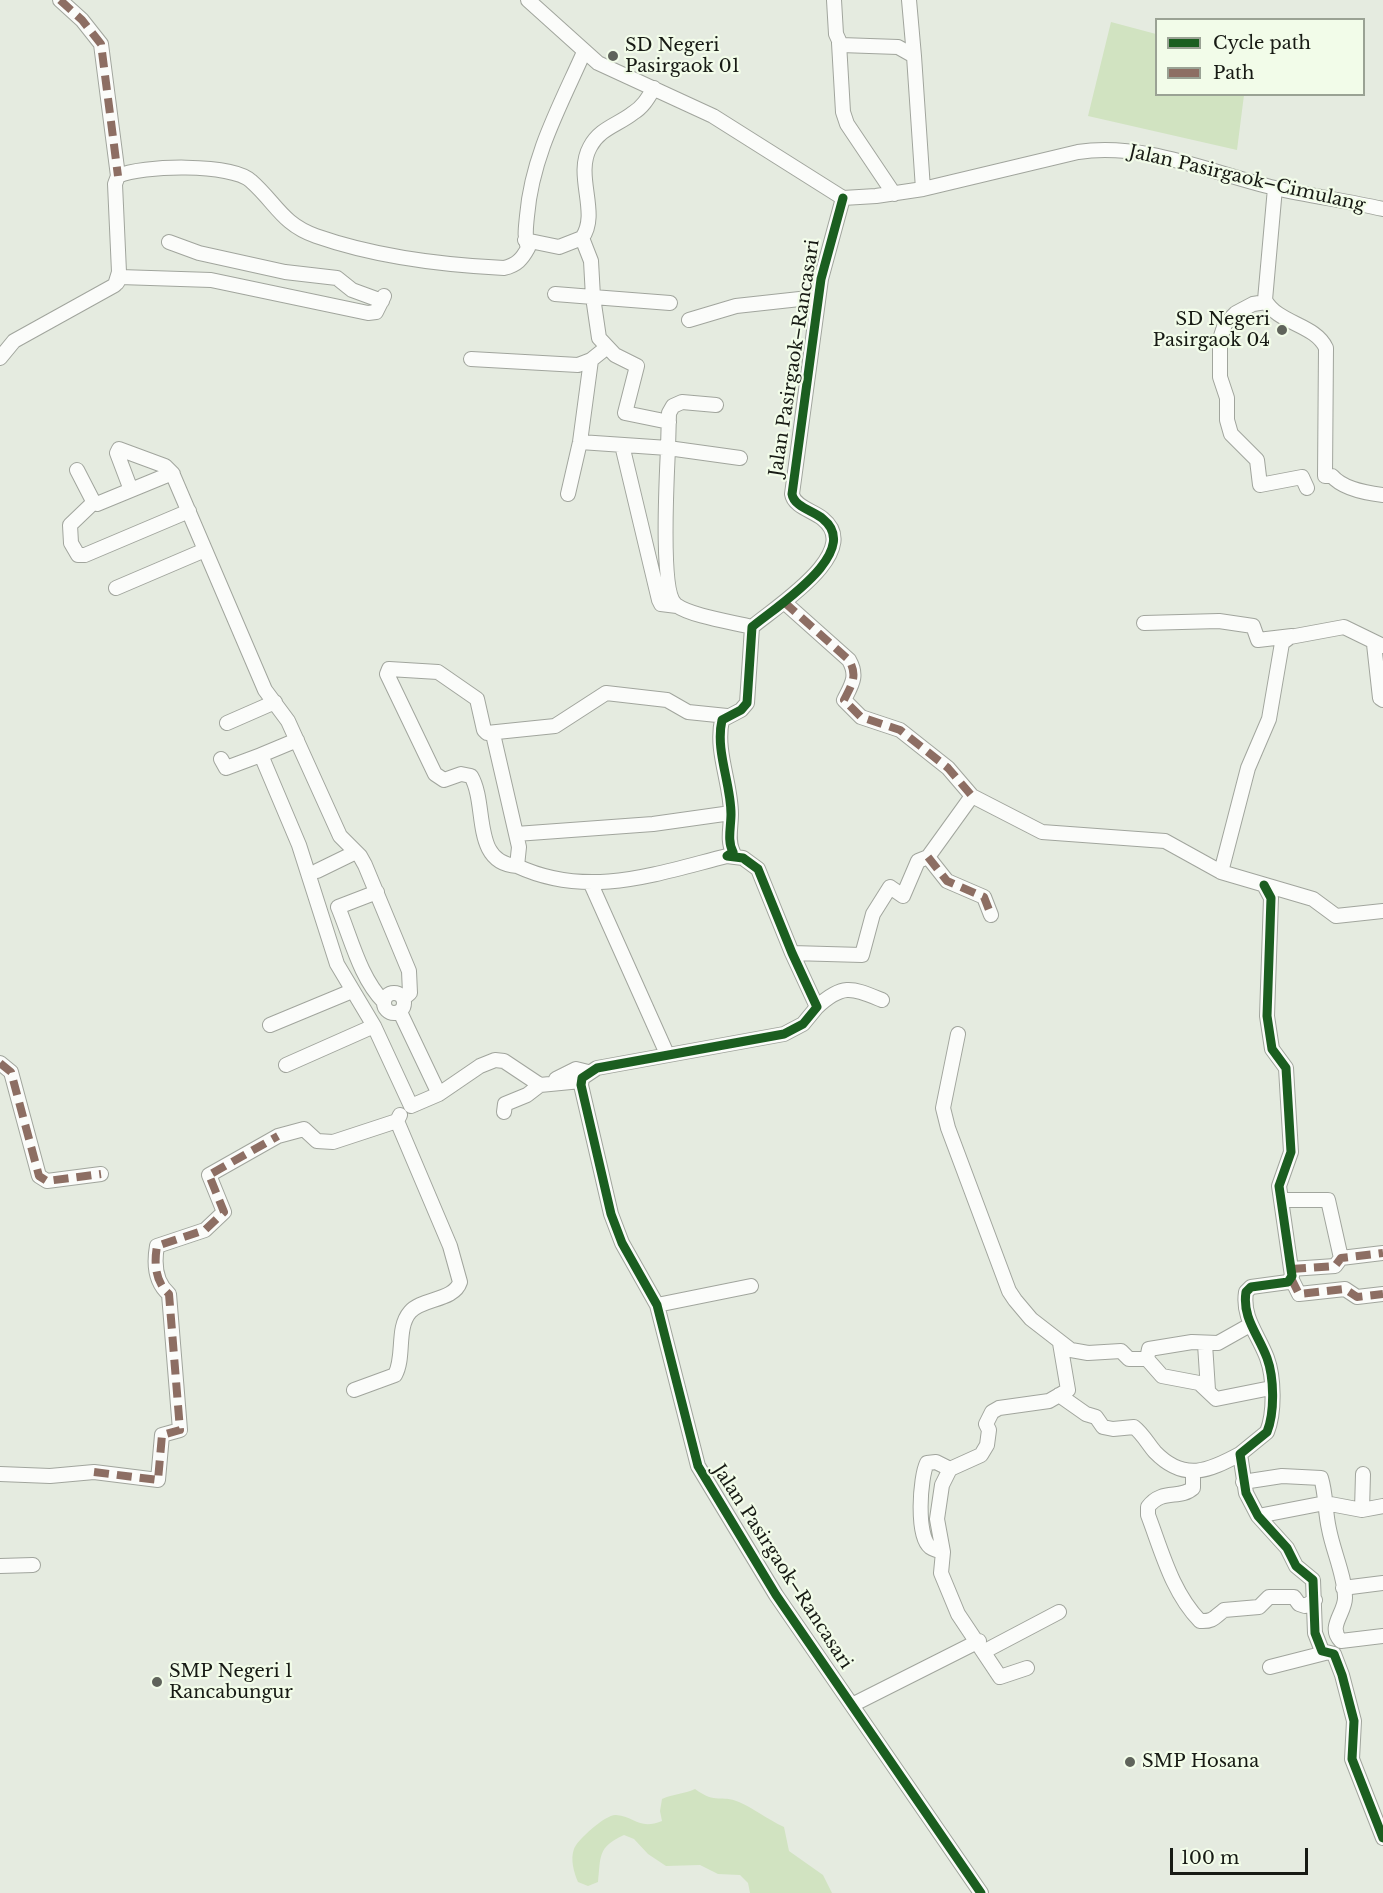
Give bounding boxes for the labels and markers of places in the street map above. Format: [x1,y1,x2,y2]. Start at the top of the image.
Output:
place label: SD Negeri Pasirgaok 01 [625,35,740,78]
marker: SD Negeri Pasirgaok 01 [606,49,620,63]
place label: SD Negeri Pasirgaok 04 [1153,309,1270,352]
marker: SD Negeri Pasirgaok 04 [1275,323,1289,337]
place label: SMP Negeri 1 Rancabungur [169,1661,293,1704]
marker: SMP Negeri 1 Rancabungur [150,1675,164,1689]
place label: SMP Hosana [1142,1751,1259,1773]
marker: SMP Hosana [1123,1755,1137,1769]

